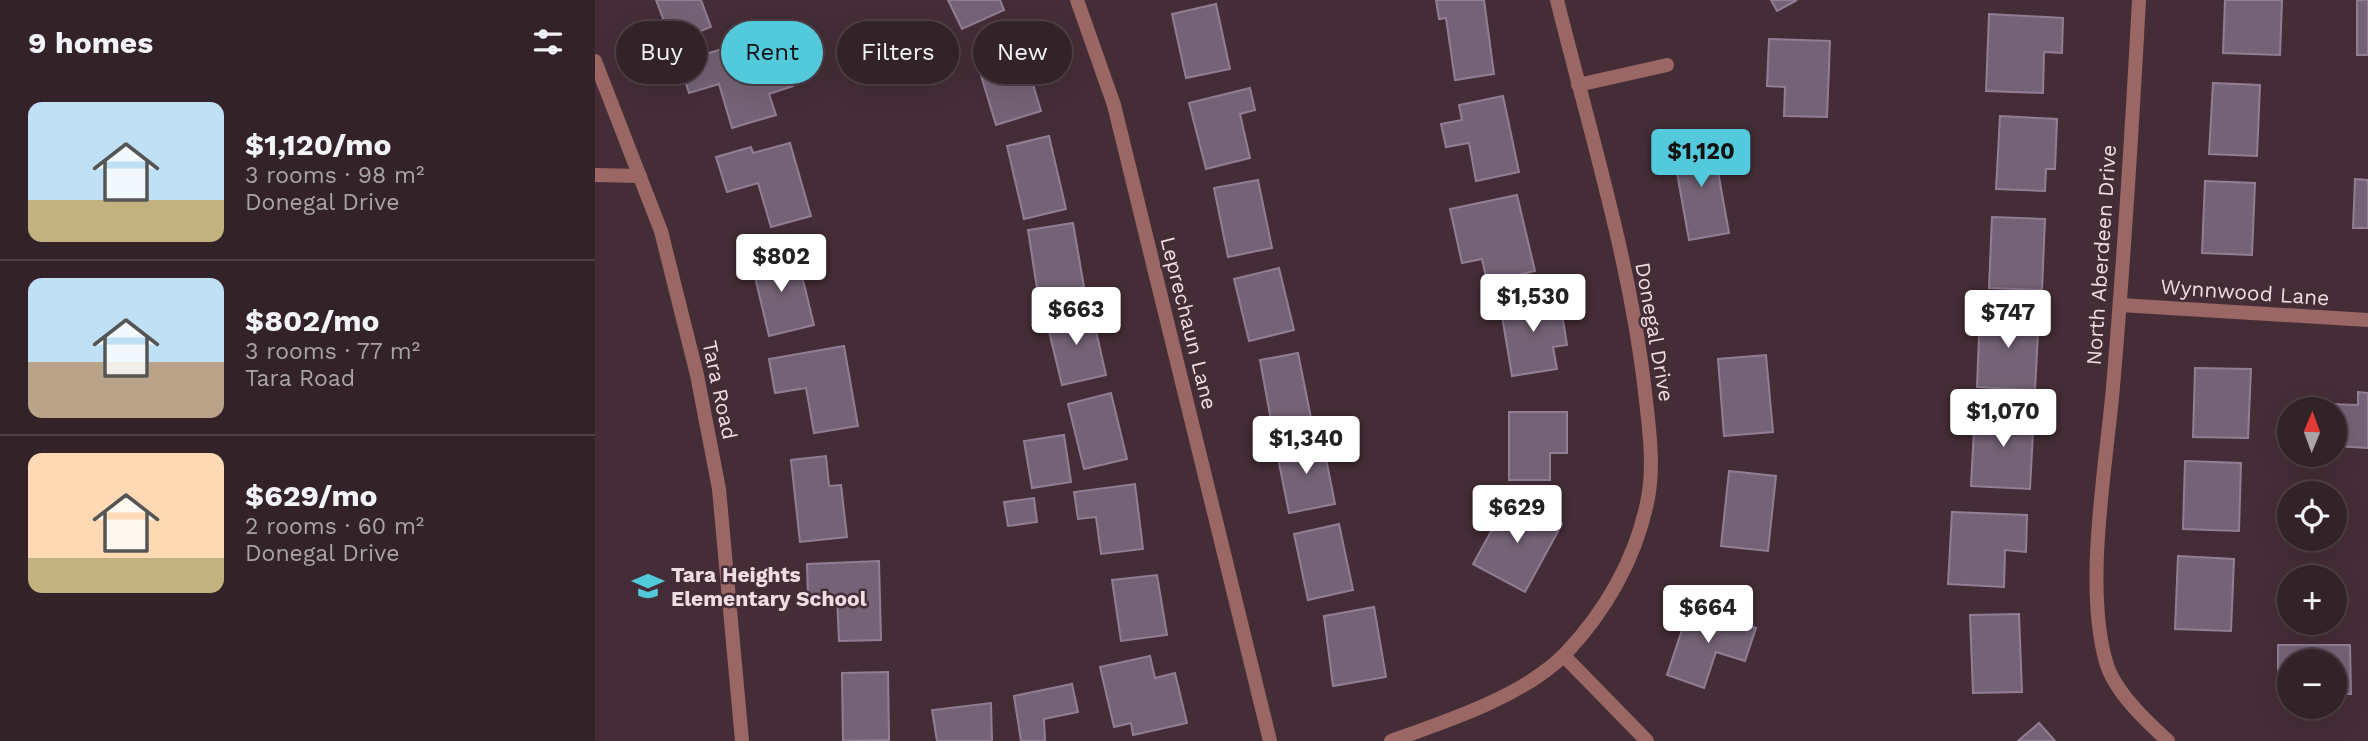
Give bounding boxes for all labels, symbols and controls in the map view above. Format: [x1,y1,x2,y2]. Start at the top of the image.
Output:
chip: Buy [616,21,707,84]
chip: Rent [721,21,823,84]
chip: Filters [837,21,959,84]
chip: New [973,21,1072,84]
icon: filters [529,23,567,61]
text: 9 homes [28,25,153,60]
text: $1,120/mo [245,127,391,162]
icon: home [84,130,168,214]
pin: $1,120 [1644,130,1758,189]
text: $1,120 [1667,138,1735,165]
street label: North Aberdeen Drive [2081,144,2121,366]
text: 3 rooms · 98 m² [245,162,424,189]
text: Donegal Drive [245,189,399,216]
pin: $802 [740,234,822,294]
street label: Leprechaun Lane [1155,234,1223,412]
text: $802 [752,243,810,270]
street label: Donegal Drive [1630,260,1680,404]
pin: $1,530 [1476,274,1590,334]
street label: Wynnwood Lane [2160,274,2330,310]
text: $1,530 [1496,283,1570,310]
pin: $663 [1035,288,1117,347]
pin: $747 [1967,290,2049,350]
text: $663 [1048,296,1104,323]
text: $747 [1981,299,2035,326]
text: $802/mo [245,303,379,338]
icon: home [84,306,168,390]
text: 3 rooms · 77 m² [245,338,420,365]
street label: Tara Road [697,338,743,442]
text: Tara Road [245,365,355,392]
pin: $1,070 [1946,390,2060,449]
north arrow [2277,397,2347,467]
map controls [2277,397,2347,719]
text: $1,070 [1966,398,2040,425]
pin: $1,340 [1249,416,1363,476]
text: $1,340 [1269,425,1343,452]
text: $629/mo [245,478,378,513]
icon: home [84,481,168,565]
button: locate [2277,481,2347,551]
pin: $629 [1476,486,1558,545]
text: $629 [1489,494,1545,521]
text: 2 rooms · 60 m² [245,513,424,540]
text: Donegal Drive [245,540,399,567]
place label: Tara Heights Elementary School [671,562,867,611]
button: + [2277,565,2347,635]
school or university icon: Tara Heights Elementary School [631,569,665,603]
pin: $664 [1667,586,1749,645]
text: $664 [1679,594,1737,621]
button: − [2277,649,2347,719]

